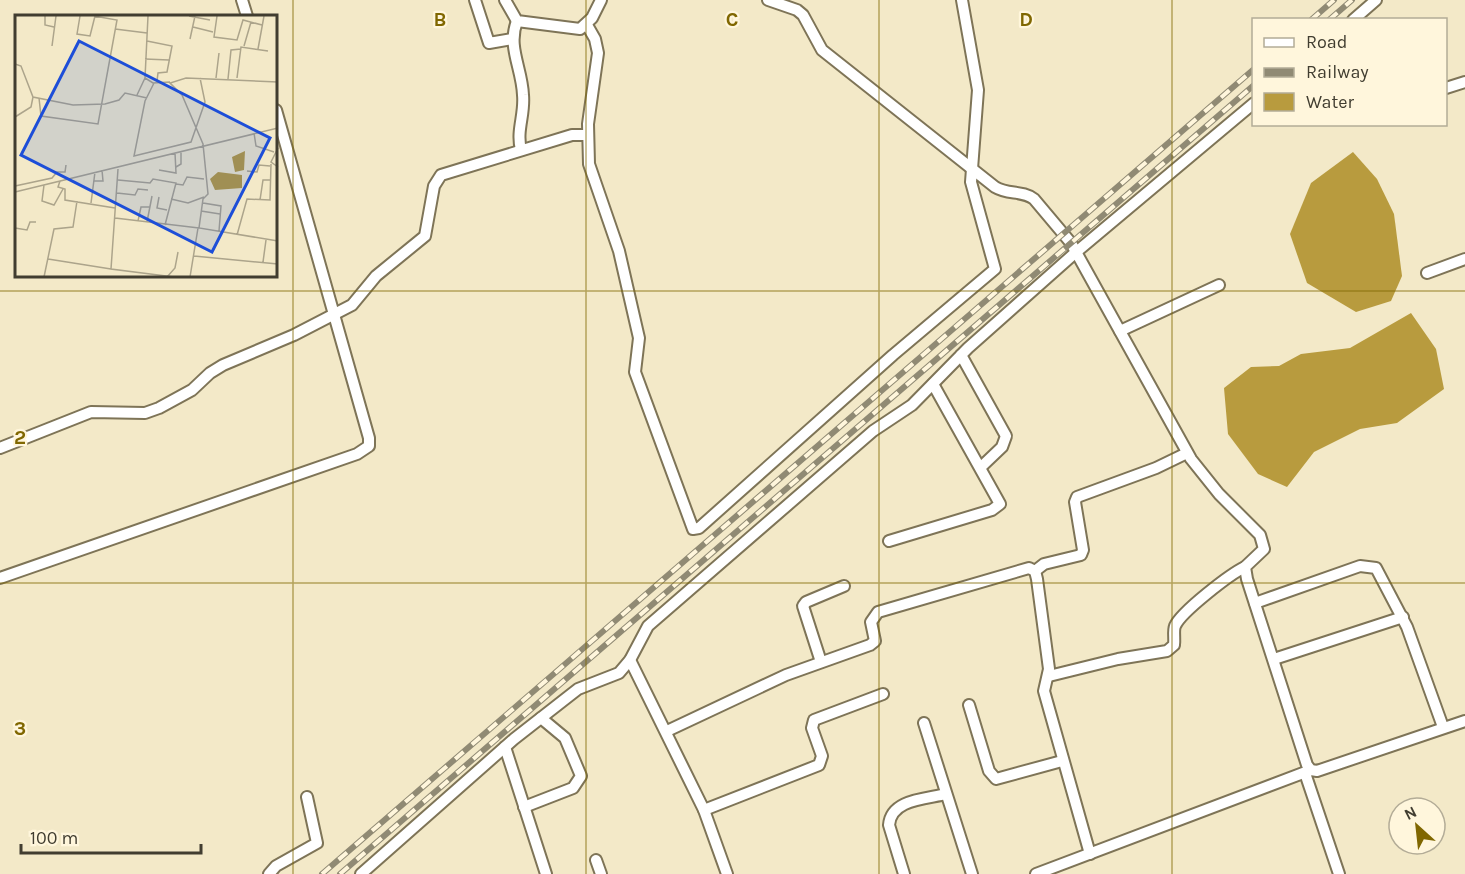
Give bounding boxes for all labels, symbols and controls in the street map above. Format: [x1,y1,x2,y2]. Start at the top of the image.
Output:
text: B [434,8,446,31]
text: C [726,8,738,31]
text: D [1019,8,1033,31]
inset map [15,15,278,278]
legend [1252,18,1447,126]
text: Road [1306,31,1347,53]
text: Railway [1306,61,1369,83]
text: Water [1306,91,1354,113]
text: 2 [14,426,26,449]
text: 3 [14,717,26,740]
north arrow [1387,796,1447,856]
text: N [1401,802,1420,824]
scale bar [21,817,201,855]
text: 100 m [30,827,78,849]

